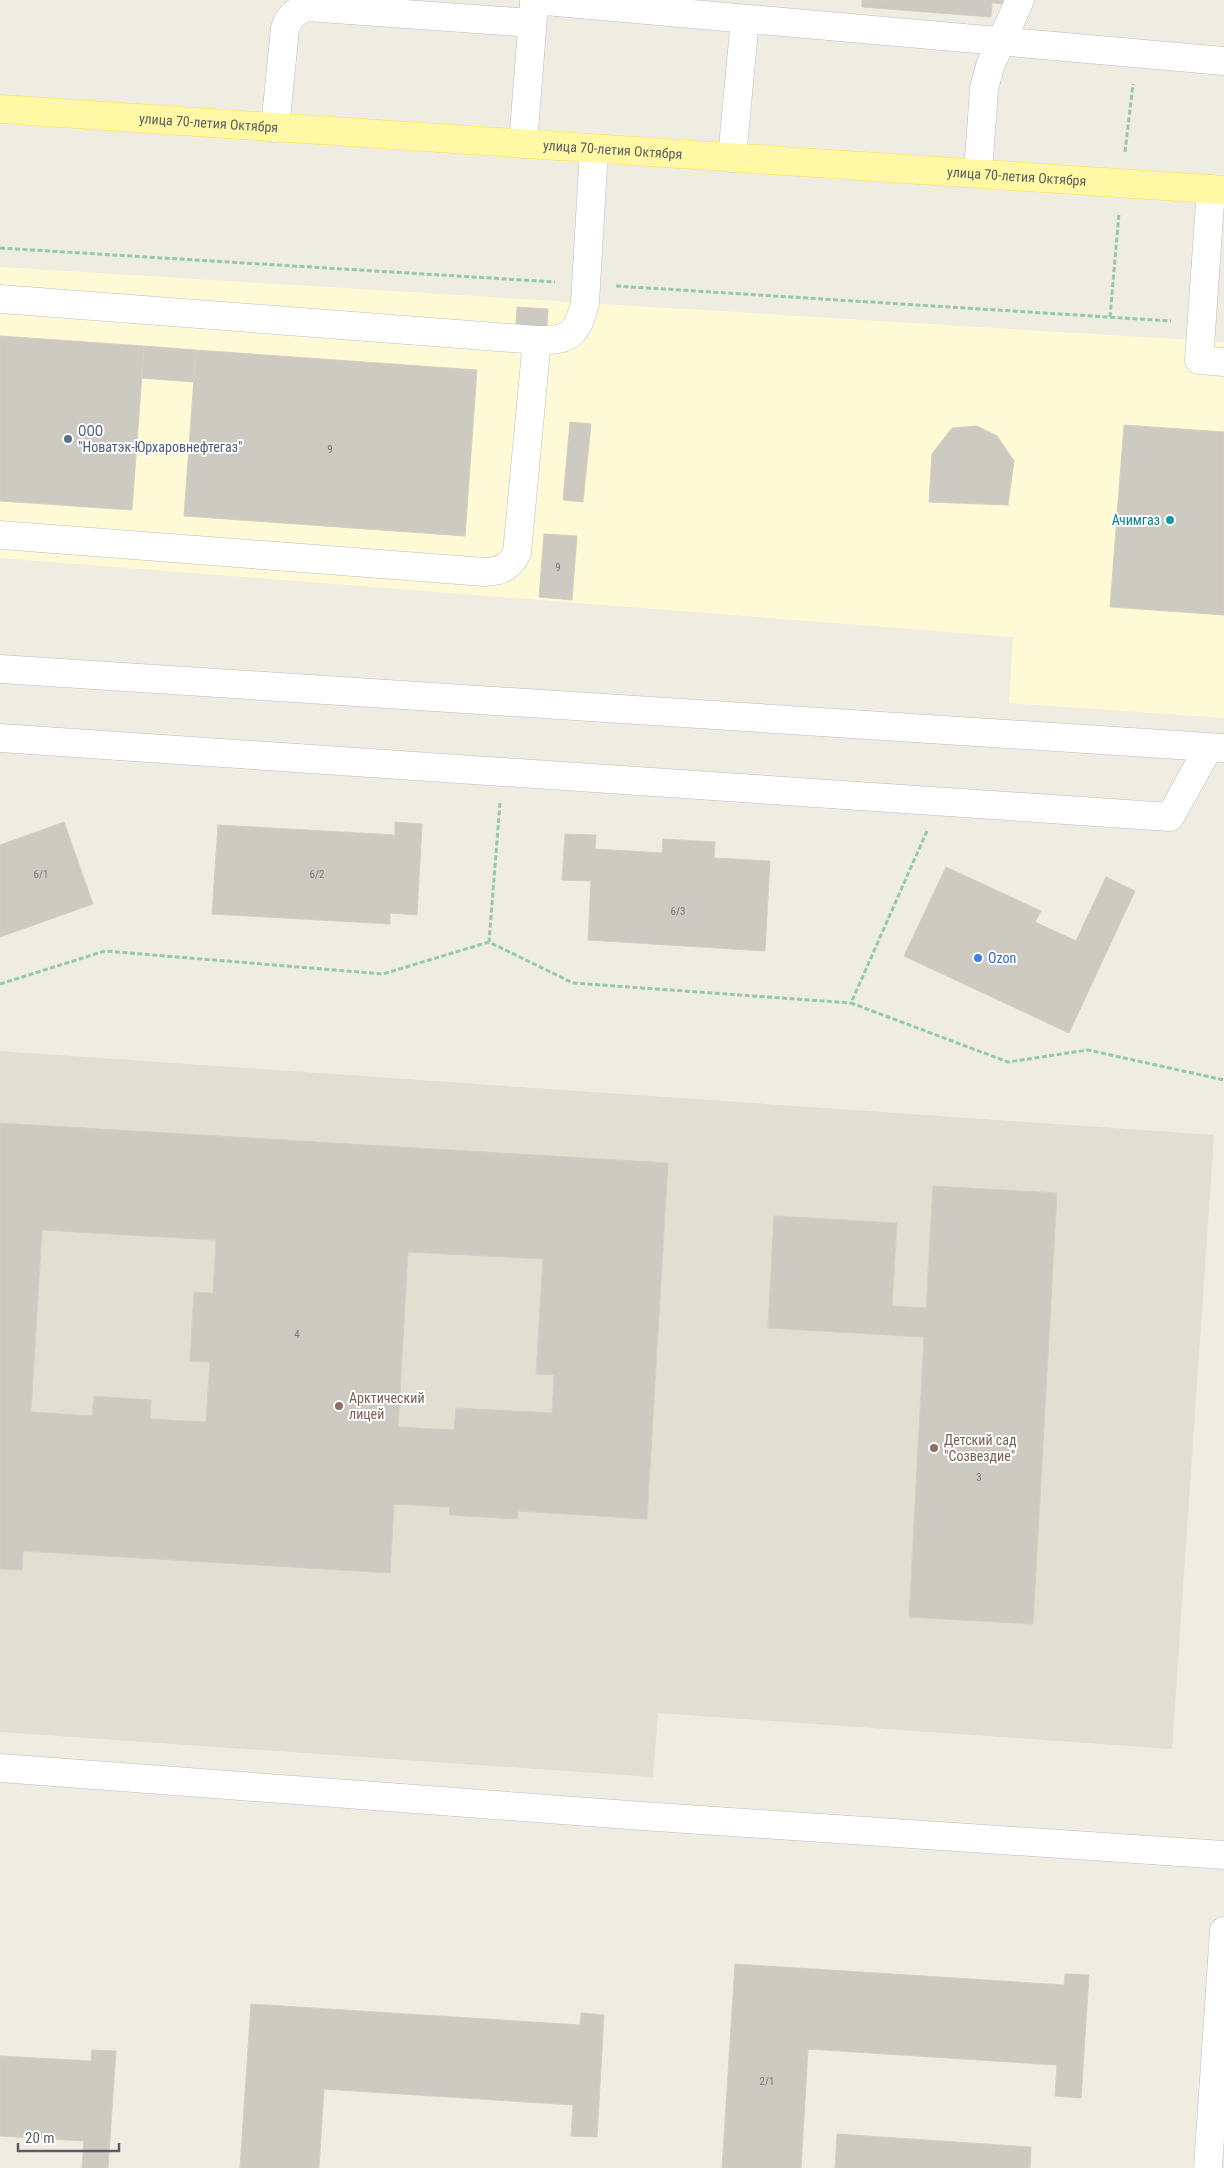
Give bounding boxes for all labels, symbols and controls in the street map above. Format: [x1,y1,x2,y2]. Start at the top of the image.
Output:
street label: улица 70-летия Октября [138,110,279,135]
street label: улица 70-летия Октября [543,137,683,162]
street label: улица 70-летия Октября [947,164,1087,189]
place label: ООО "Новатэк-Юрхаровнефтегаз" [78,423,242,455]
marker: ООО "Новатэк-Юрхаровнефтегаз" [62,433,74,445]
house number: 9 [327,443,333,456]
place label: Ачимгаз [1112,512,1160,528]
marker: Ачимгаз [1164,514,1176,526]
house number: 9 [555,561,561,574]
house number: 6/1 [34,868,48,881]
house number: 6/2 [310,868,324,881]
house number: 6/3 [671,905,685,918]
place label: Ozon [988,950,1016,966]
marker: Ozon [972,952,984,964]
house number: 4 [294,1328,300,1341]
place label: Арктический лицей [349,1390,425,1422]
marker: Арктический лицей [333,1400,345,1412]
place label: Детский сад "Созвездие" [944,1432,1017,1464]
marker: Детский сад "Созвездие" [928,1442,940,1454]
house number: 3 [976,1471,982,1484]
house number: 2/1 [760,2075,774,2088]
scale bar [18,2120,119,2152]
text: 20 m [25,2129,55,2147]

